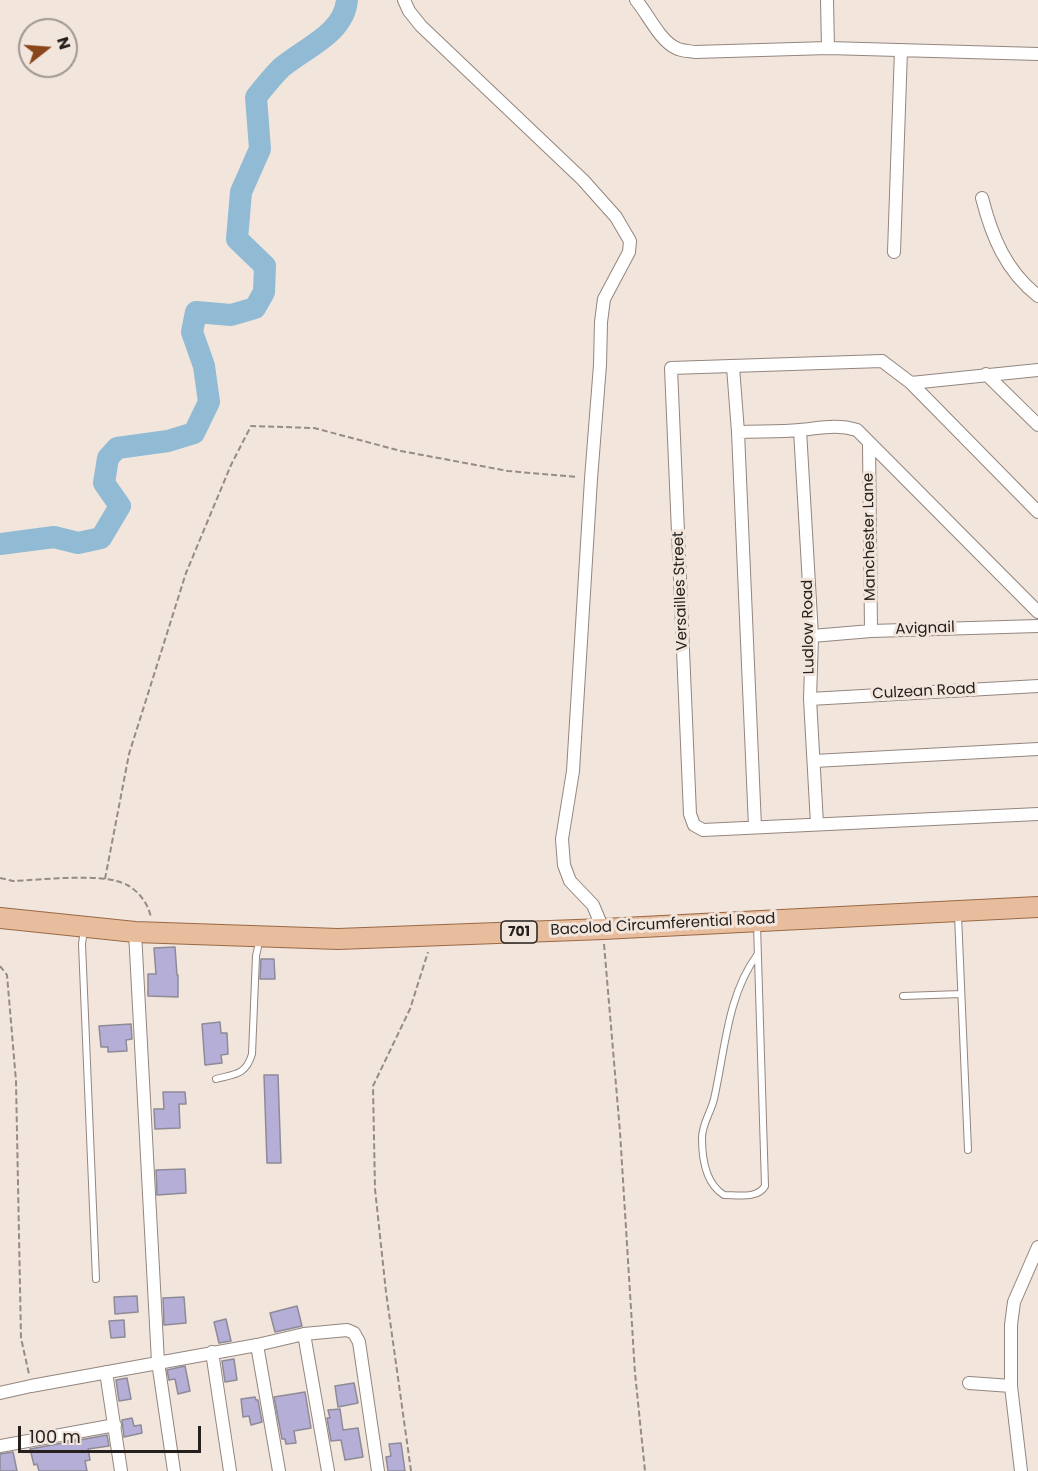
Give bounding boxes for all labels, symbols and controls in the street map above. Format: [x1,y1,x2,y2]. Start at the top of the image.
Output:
north arrow [18,18,78,78]
text: N [51,34,77,52]
street label: Manchester Lane [860,473,880,601]
street label: Versailles Street [670,531,692,651]
street label: Ludlow Road [799,579,819,675]
street label: Avignail [895,619,955,639]
street label: Culzean Road [872,680,976,704]
street label: Bacolod Circumferential Road [550,910,776,940]
road number: 701 [501,921,537,943]
scale bar [21,1414,204,1452]
text: 100 m [29,1424,81,1449]

